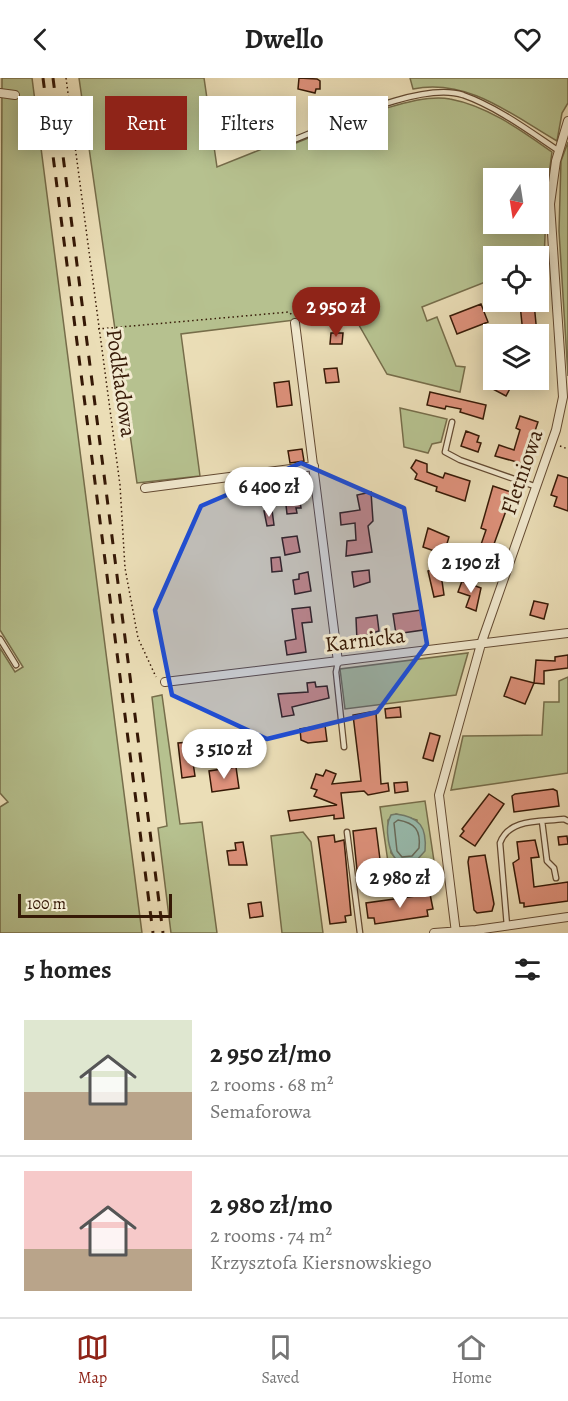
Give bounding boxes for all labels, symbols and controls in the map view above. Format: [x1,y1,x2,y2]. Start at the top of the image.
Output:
text: Dwello [244,21,324,57]
icon: back [24,23,57,56]
icon: heart [511,23,544,56]
chip: Buy [18,96,93,150]
chip: Rent [105,96,187,150]
chip: Filters [199,96,296,150]
chip: New [308,96,388,150]
north arrow [483,168,549,234]
map controls [483,168,549,390]
button: locate [483,246,549,312]
pin: 2 950 zł [274,287,398,338]
text: 2 950 zł [306,293,366,320]
button: layers [483,324,549,390]
street label: Podkładowa [99,327,144,440]
street label: Fletniowa [493,425,551,519]
pin: 6 400 zł [207,467,331,518]
text: 6 400 zł [238,473,300,500]
pin: 2 190 zł [409,543,533,594]
text: 2 190 zł [442,549,500,576]
street label: Karnicka [323,620,408,660]
pin: 3 510 zł [162,729,286,780]
text: 3 510 zł [196,735,252,762]
pin: 2 980 zł [338,858,462,909]
text: 2 980 zł [370,864,430,891]
scale bar [18,891,172,918]
text: 100 m [27,893,66,915]
text: 5 homes [24,952,112,987]
icon: filters [511,953,544,986]
text: 2 950 zł/mo [210,1036,331,1071]
icon: home [72,1044,144,1116]
text: 2 rooms · 68 m² [210,1071,334,1098]
text: Semaforowa [210,1098,312,1125]
text: 2 980 zł/mo [210,1187,333,1222]
icon: home [72,1195,144,1267]
text: 2 rooms · 74 m² [210,1222,332,1249]
text: Krzysztofa Kiersnowskiego [210,1249,432,1276]
tab: Map [76,1331,109,1389]
tab: Saved [261,1331,299,1389]
tab: Home [452,1331,492,1389]

